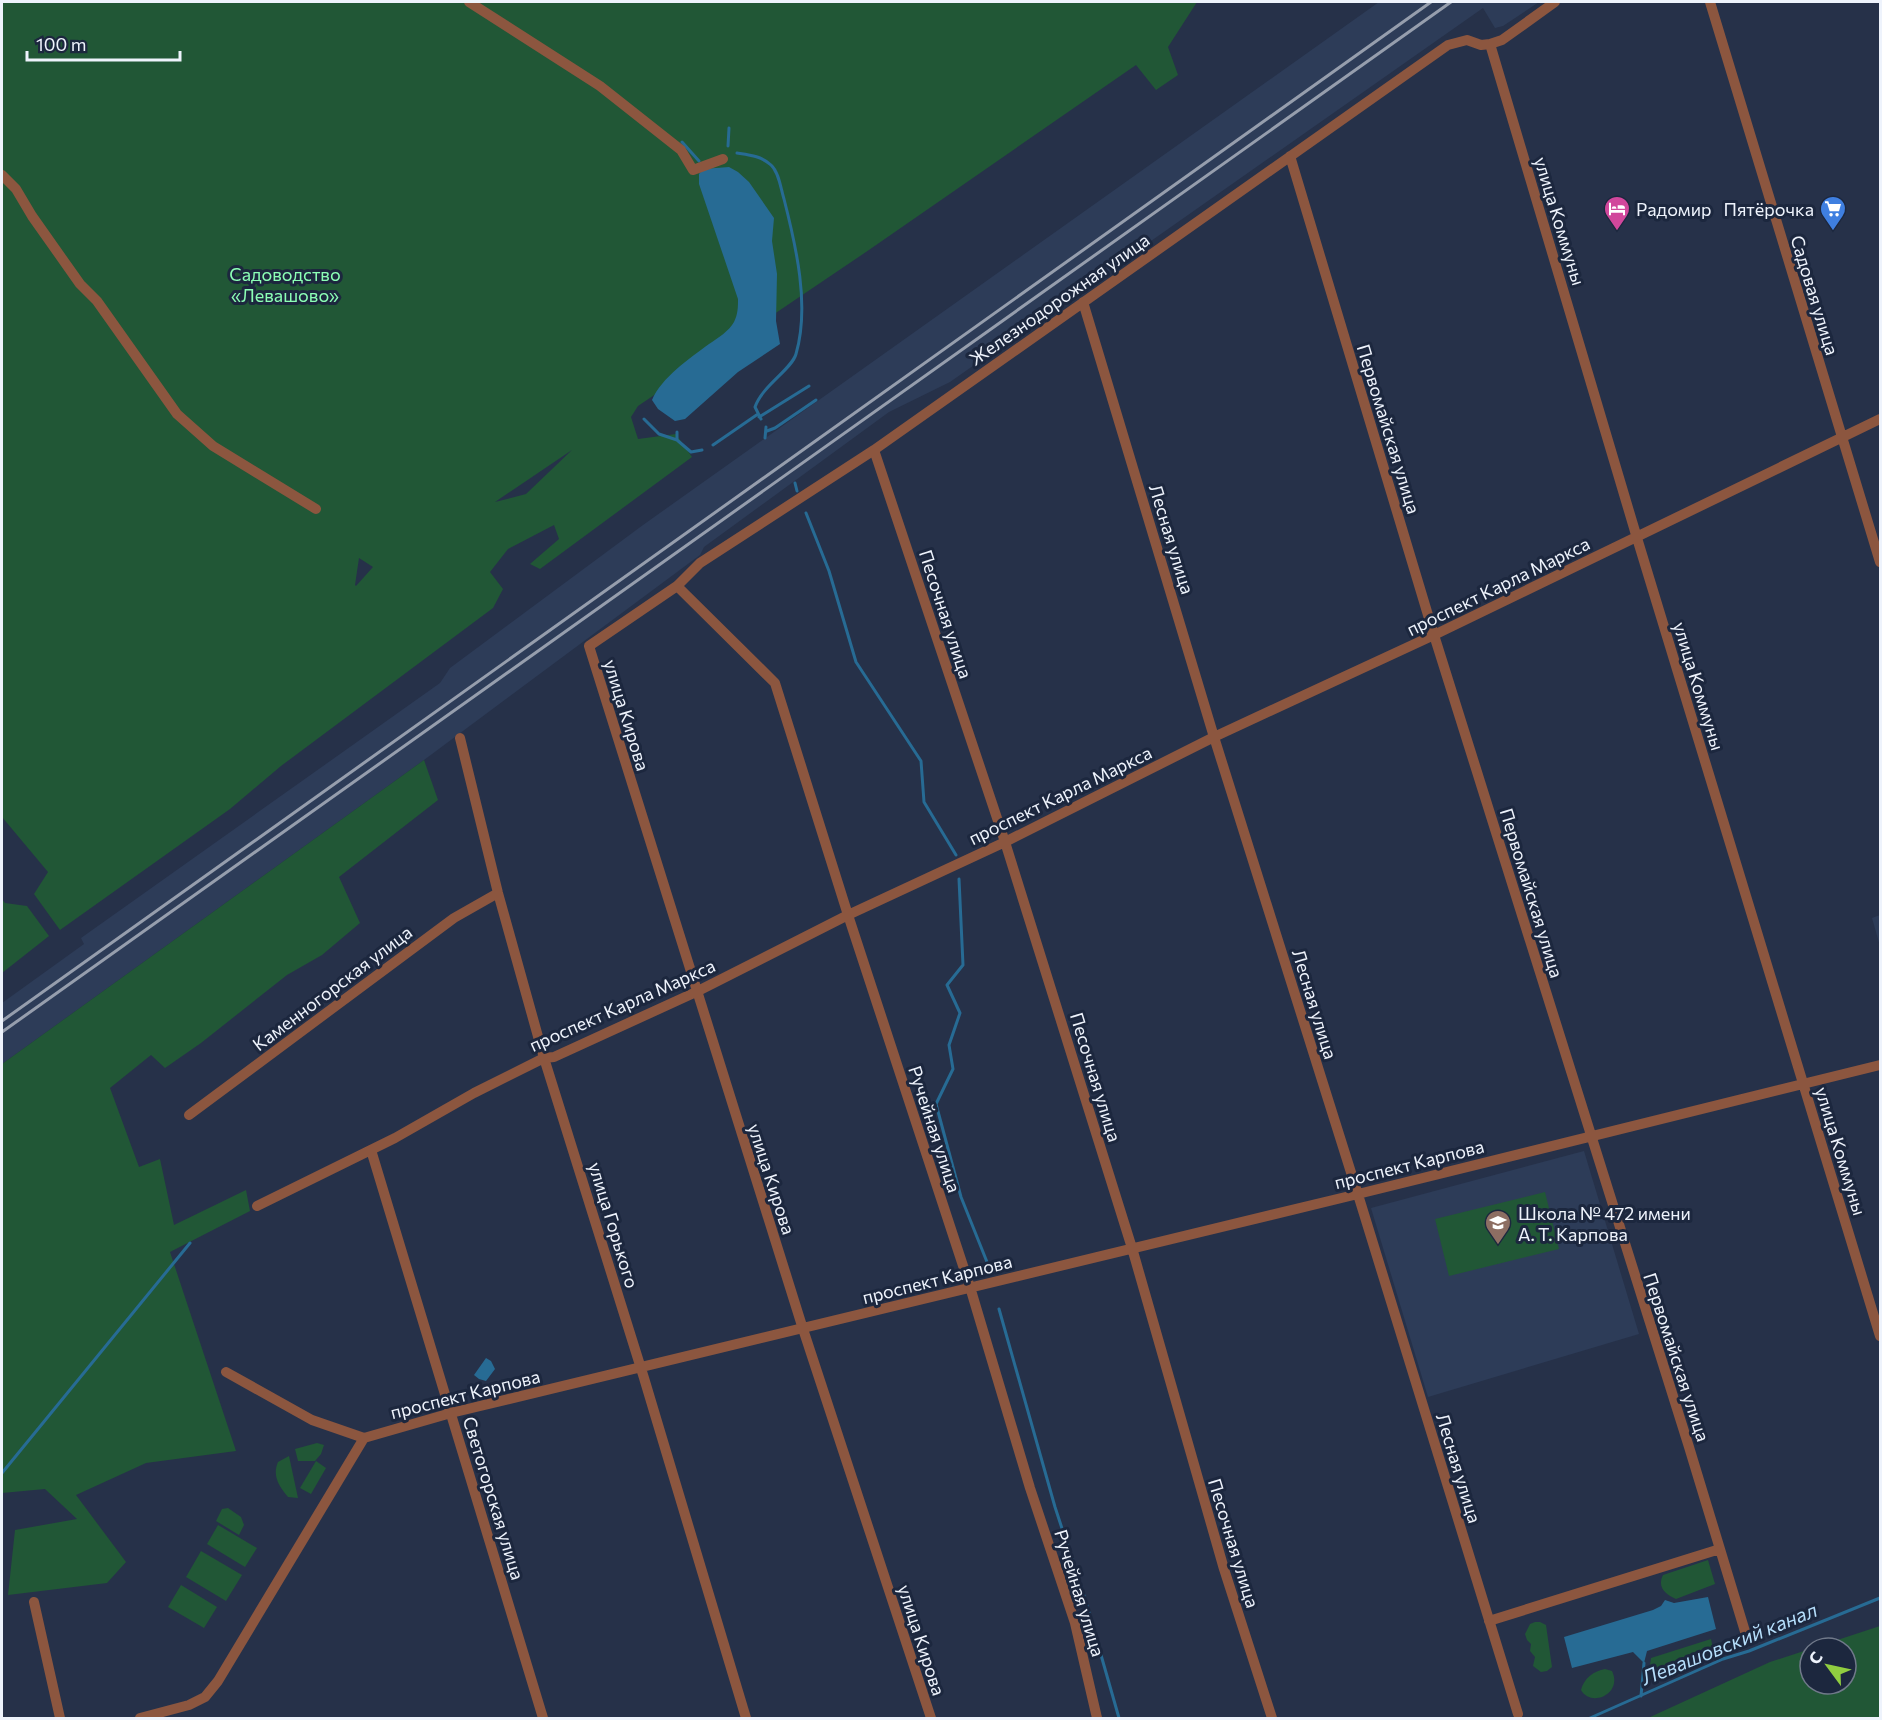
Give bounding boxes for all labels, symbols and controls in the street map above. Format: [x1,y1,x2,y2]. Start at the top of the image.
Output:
scale bar [27,24,180,62]
text: 100 m [36,33,86,55]
street label: улица Коммуны [1530,154,1590,288]
hotel icon: Радомир [1602,194,1632,232]
supermarket icon: Пятёрочка [1818,194,1848,232]
place label: Радомир [1636,198,1712,220]
place label: Пятёрочка [1723,198,1814,220]
street label: Железнодорожная улица [965,228,1153,370]
street label: Садовая улица [1786,233,1844,357]
park label: Садоводство «Левашово» [229,263,341,306]
street label: Первомайская улица [1353,342,1425,516]
street label: Лесная улица [1145,481,1199,597]
street label: проспект Карла Маркса [1403,532,1593,640]
street label: Песочная улица [915,547,977,681]
street label: улица Коммуны [1669,619,1729,753]
street label: улица Кирова [600,657,654,773]
street label: проспект Карла Маркса [965,741,1155,849]
street label: Первомайская улица [1496,806,1568,980]
street label: Каменногорская улица [248,921,416,1055]
street label: Лесная улица [1288,946,1342,1062]
street label: проспект Карла Маркса [526,954,718,1056]
street label: Песочная улица [1066,1010,1126,1144]
street label: Ручейная улица [904,1063,966,1195]
street label: улица Коммуны [1811,1084,1871,1218]
street label: улица Кирова [744,1121,800,1237]
street label: проспект Карпова [1332,1135,1486,1193]
street label: улица Горького [584,1159,644,1291]
place label: Школа № 472 имени А. Т. Карпова [1518,1202,1691,1245]
school or university icon: Школа № 472 имени А. Т. Карпова [1483,1208,1513,1246]
street label: проспект Карпова [860,1250,1014,1308]
street label: Первомайская улица [1639,1270,1715,1444]
street label: проспект Карпова [388,1365,542,1423]
street label: Лесная улица [1432,1410,1486,1526]
street label: Светогорская улица [459,1414,529,1582]
street label: Песочная улица [1204,1476,1264,1610]
street label: Ручейная улица [1050,1527,1110,1659]
street label: улица Кирова [894,1582,950,1698]
water label: Левашовский канал [1637,1597,1821,1690]
north arrow [1798,1636,1858,1696]
text: С [1804,1648,1826,1667]

